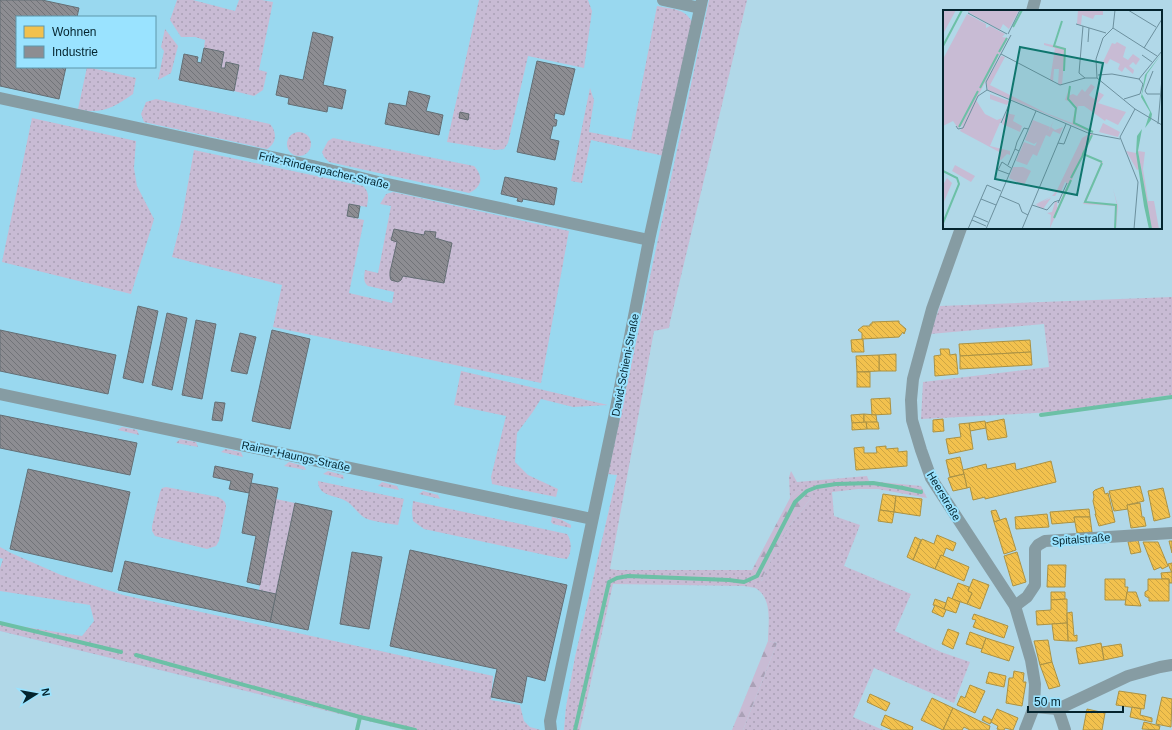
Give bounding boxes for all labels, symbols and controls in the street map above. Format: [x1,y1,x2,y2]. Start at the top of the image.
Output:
inset map [943,10,1162,229]
legend [16,16,156,68]
text: Wohnen [52,25,96,39]
text: Industrie [52,45,98,59]
street label: Fritz-Rinderspacher-Straße [258,149,390,191]
street label: David-Schieni-Straße [609,313,641,417]
street label: Rainer-Haungs-Straße [241,439,351,473]
street label: Heerstraße [925,469,963,523]
street label: Spitalstraße [1051,531,1111,547]
north arrow [16,674,56,714]
text: N [39,687,52,697]
scale bar [1028,688,1123,714]
text: 50 m [1034,695,1061,709]

